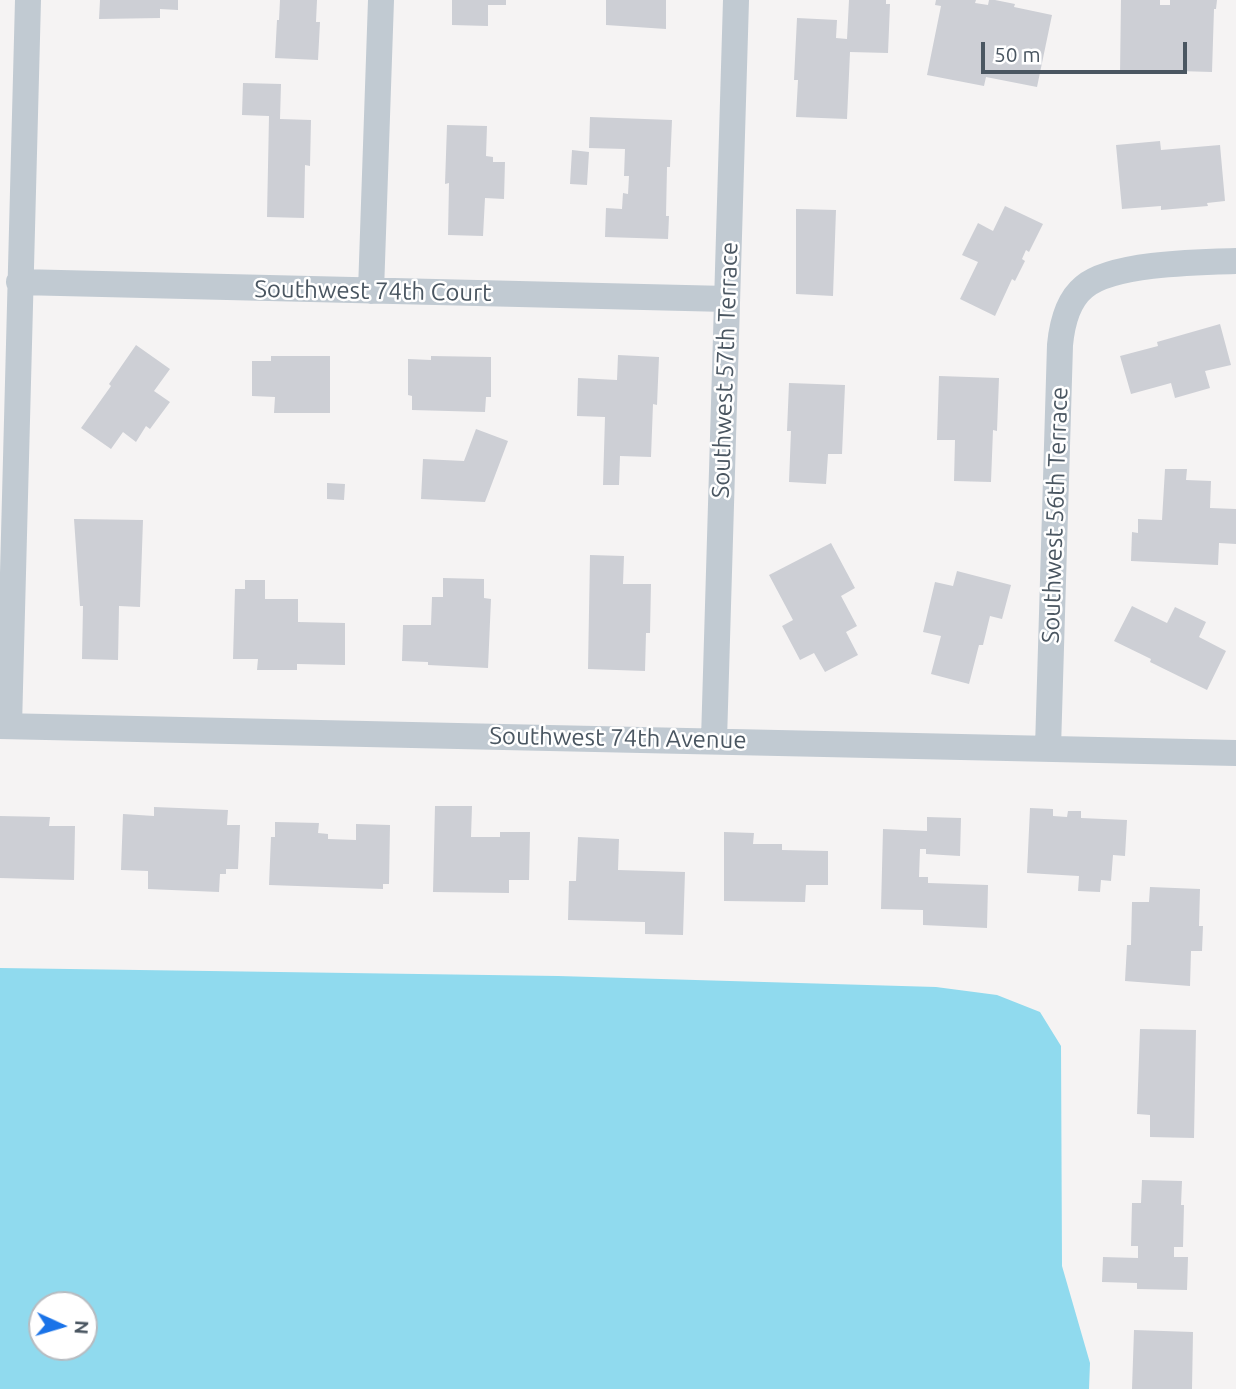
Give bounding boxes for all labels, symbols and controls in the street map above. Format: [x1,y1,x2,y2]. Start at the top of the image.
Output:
scale bar [984,28,1190,72]
text: 50 m [994,42,1041,66]
street label: Southwest 57th Terrace [706,241,744,499]
street label: Southwest 74th Court [254,275,492,307]
street label: Southwest 56th Terrace [1036,386,1074,644]
street label: Southwest 74th Avenue [489,721,747,755]
north arrow [28,1291,98,1361]
text: N [70,1319,93,1335]

